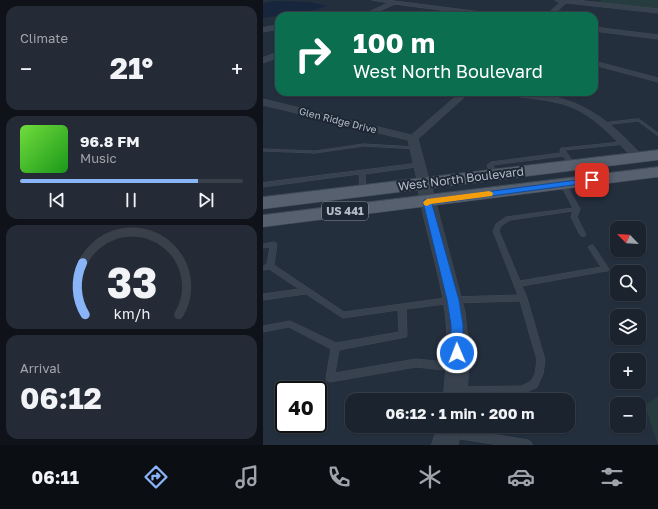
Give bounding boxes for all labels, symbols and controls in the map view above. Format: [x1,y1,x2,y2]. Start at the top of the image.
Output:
text: 100 m [353,26,435,59]
icon: right [287,28,339,80]
text: Climate [20,30,68,46]
text: 21° [110,50,153,86]
text: − [20,55,32,82]
text: + [231,55,243,82]
text: West North Boulevard [353,60,543,82]
street label: Glen Ridge Drive [298,105,378,135]
text: 96.8 FM [80,132,139,150]
text: Music [80,150,117,166]
street label: West North Boulevard [397,163,525,194]
pin [575,163,609,197]
icon: arrive [581,169,603,191]
icon: previous [46,189,68,211]
icon: pause [120,189,142,211]
icon: next [195,189,217,211]
road number: US 441 [322,202,368,220]
north arrow [610,221,646,257]
map controls [610,221,646,433]
text: 33 [106,257,157,307]
button: search [610,265,646,301]
text: km/h [113,305,150,322]
button: layers [610,309,646,345]
position arrow [436,332,478,374]
button: + [610,353,646,389]
text: Arrival [20,360,61,376]
text: 06:12 [20,380,102,416]
speed limit sign: 40 [275,381,327,433]
button: − [610,397,646,433]
text: 06:12 · 1 min · 200 m [386,404,534,422]
icon: directions [142,463,170,491]
icon: music [233,463,261,491]
icon: phone [325,463,353,491]
icon: climate [416,463,444,491]
icon: car [507,463,535,491]
icon: filters [598,463,626,491]
text: 06:11 [32,466,79,488]

